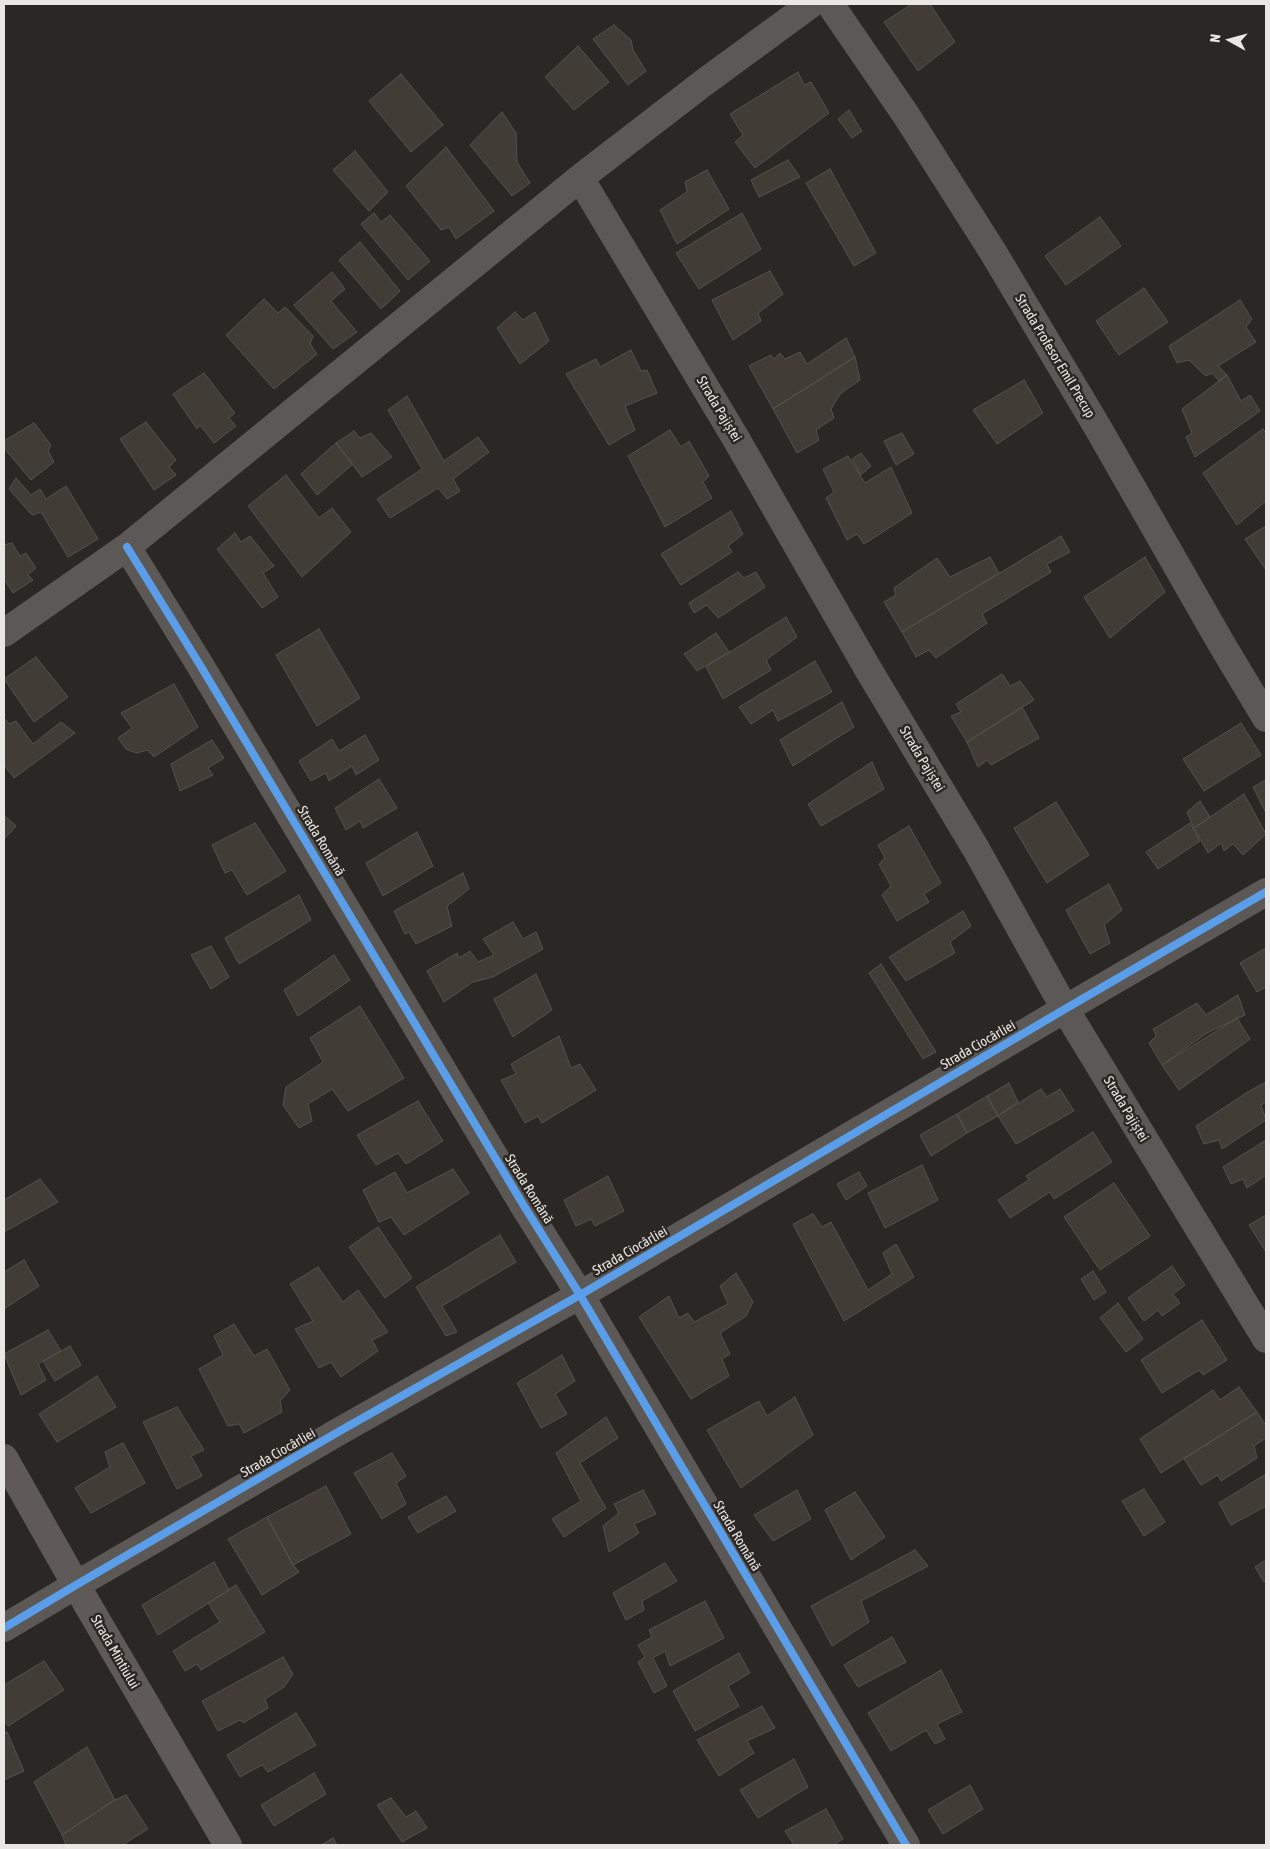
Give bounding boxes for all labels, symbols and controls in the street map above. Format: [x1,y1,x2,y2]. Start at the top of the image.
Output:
north arrow [1205,15,1255,65]
text: N [1207,33,1224,43]
street label: Strada Profesor Emil Precup [1011,291,1099,421]
street label: Strada Pajiștei [693,373,745,445]
street label: Strada Pajiștei [896,723,948,795]
street label: Strada Română [294,803,348,879]
street label: Strada Ciocârliei [938,1017,1018,1073]
street label: Strada Pajiștei [1100,1073,1152,1145]
street label: Strada Română [501,1151,557,1227]
street label: Strada Ciocârliei [590,1223,670,1279]
street label: Strada Ciocârliei [238,1425,318,1481]
street label: Strada Română [710,1498,764,1574]
street label: Strada Mintiului [87,1612,143,1692]

